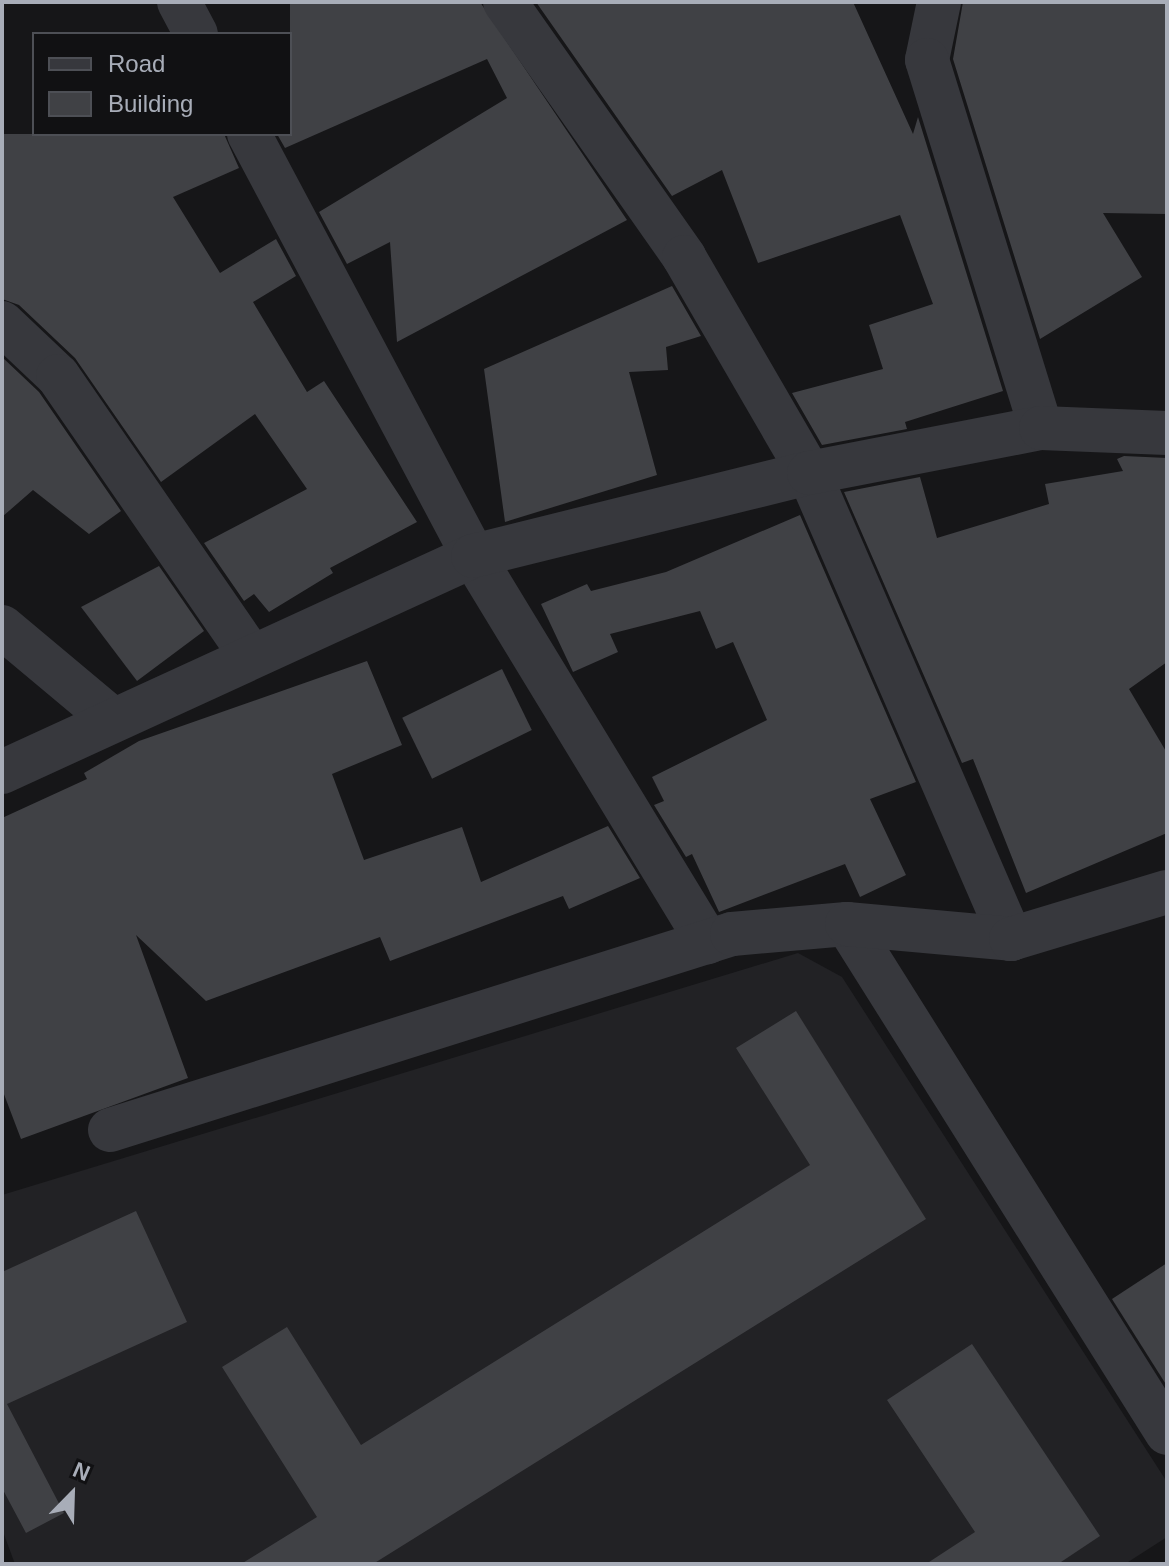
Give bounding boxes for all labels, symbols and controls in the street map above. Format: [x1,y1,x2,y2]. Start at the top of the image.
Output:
legend [32,32,292,136]
text: Road [108,50,165,77]
text: Building [108,90,193,117]
north arrow [32,1454,112,1534]
text: N [69,1457,94,1486]

